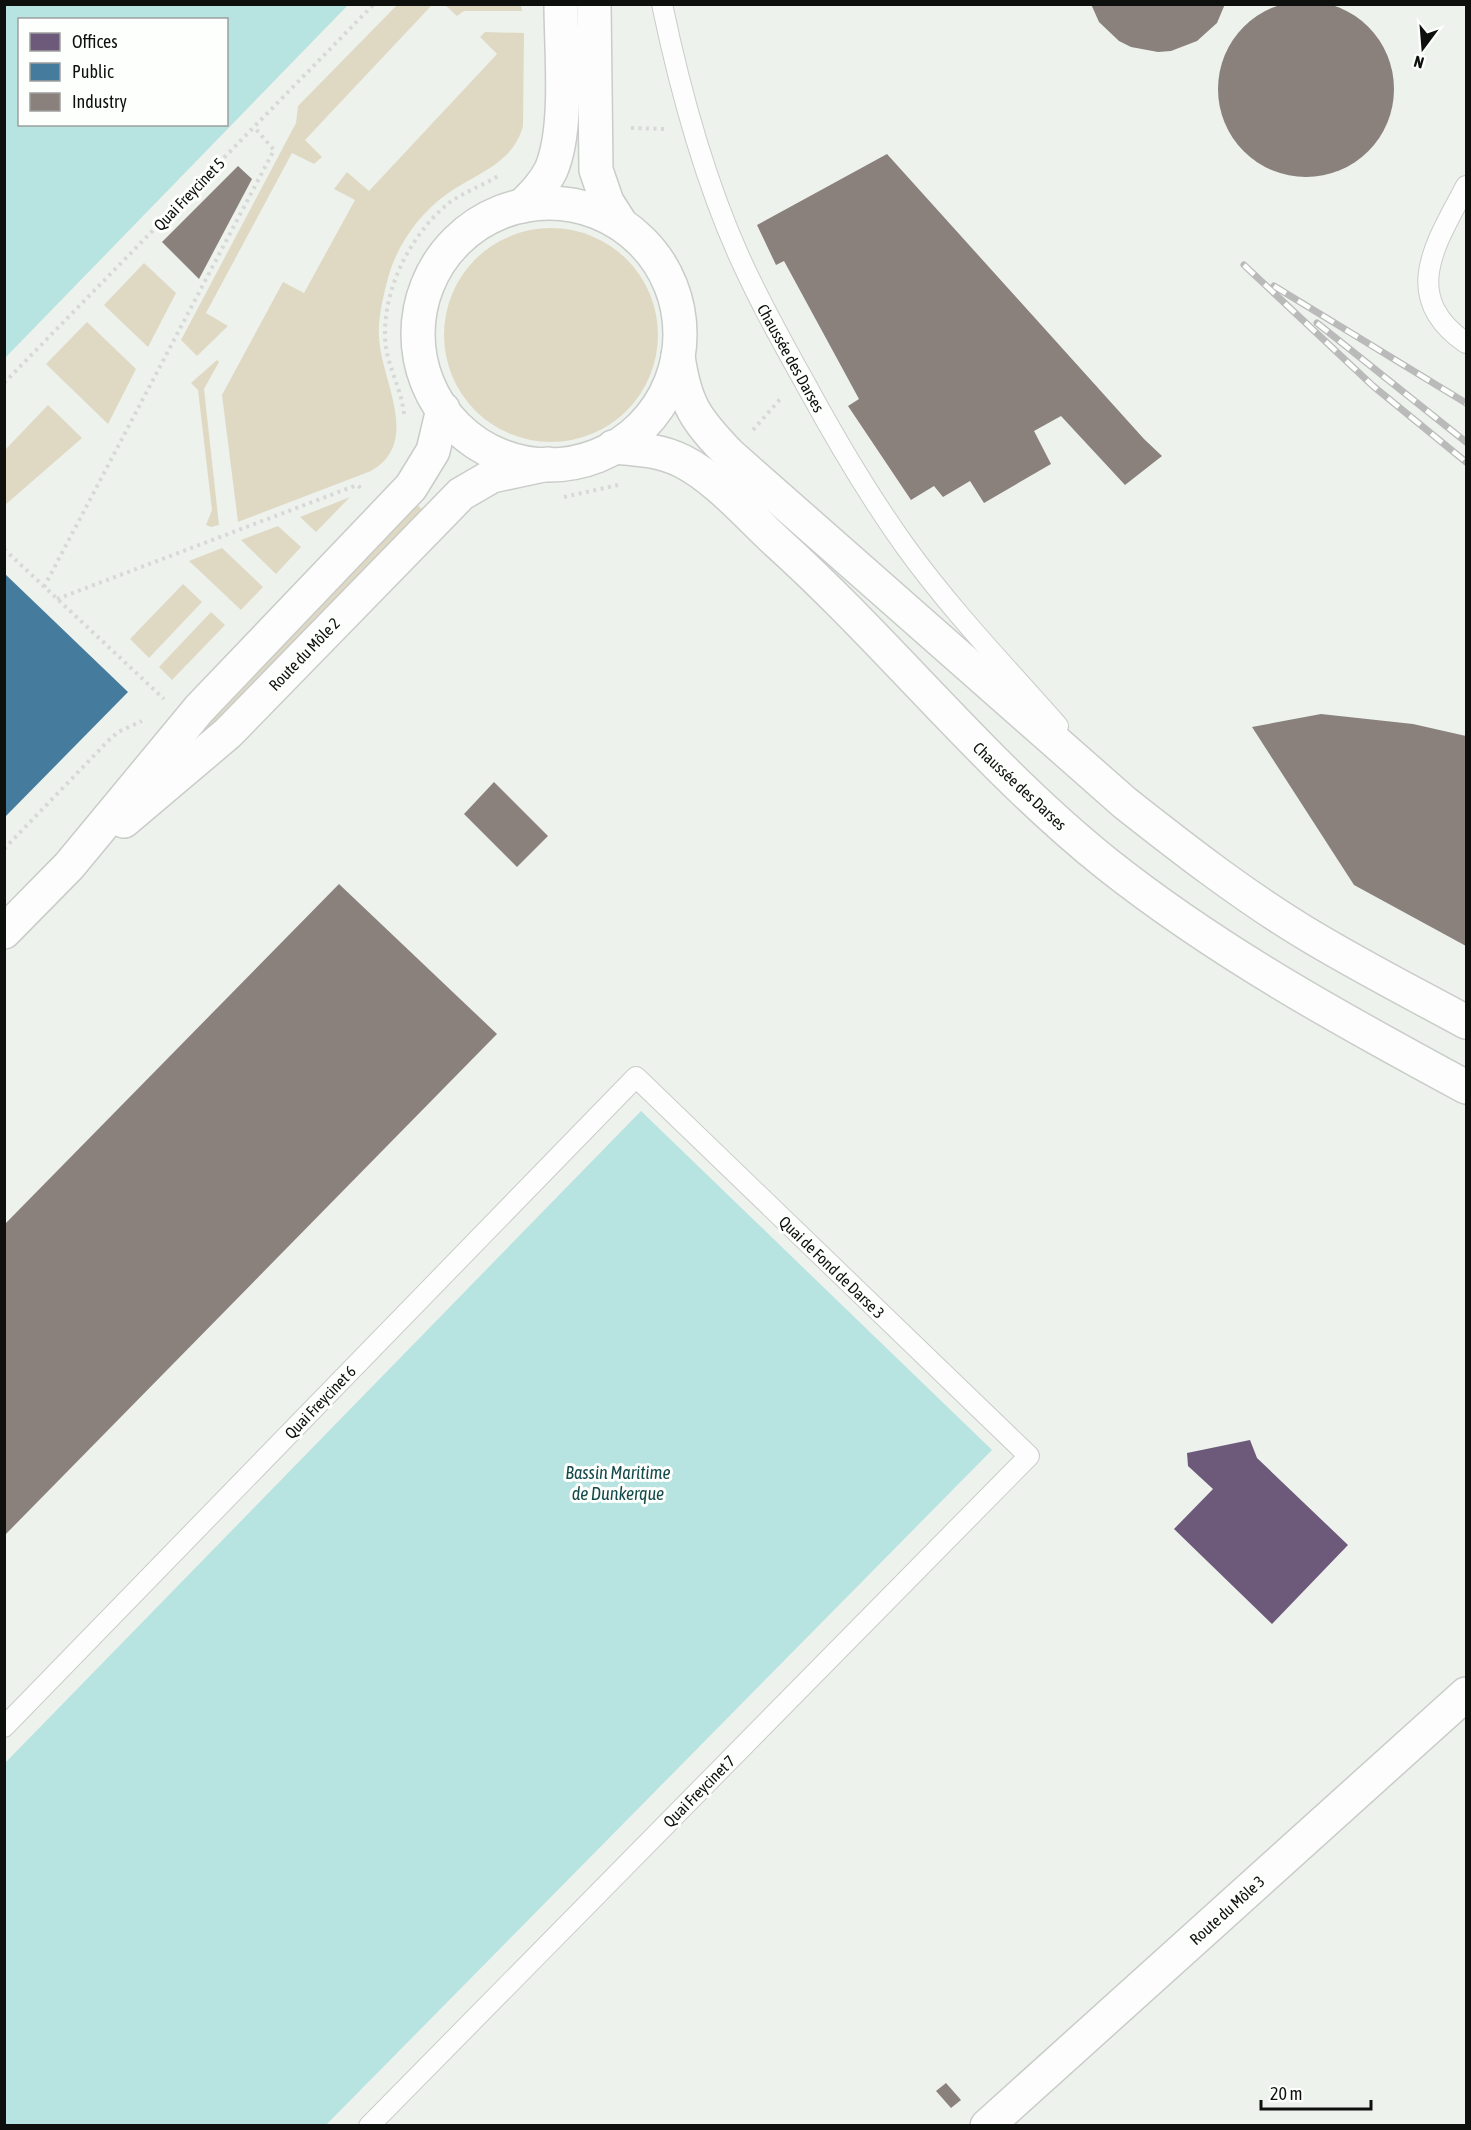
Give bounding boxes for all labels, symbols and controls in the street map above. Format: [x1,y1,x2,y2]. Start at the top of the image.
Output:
legend [18,18,228,126]
north arrow [1393,18,1453,78]
text: Offices [72,31,118,52]
text: N [1412,52,1426,72]
text: Public [72,61,114,82]
text: Industry [72,91,127,112]
street label: Quai Freycinet 5 [150,154,229,235]
street label: Chaussée des Darses [754,301,828,415]
street label: Route du Môle 2 [265,614,343,694]
street label: Chaussée des Darses [970,738,1070,834]
street label: Quai de Fond de Darse 3 [776,1212,888,1322]
street label: Quai Freycinet 6 [281,1362,360,1443]
water label: Bassin Maritime de Dunkerque [565,1462,671,1504]
street label: Quai Freycinet 7 [660,1752,739,1831]
street label: Route du Môle 3 [1186,1872,1268,1948]
scale bar [1261,2073,1370,2111]
text: 20 m [1270,2083,1302,2104]

